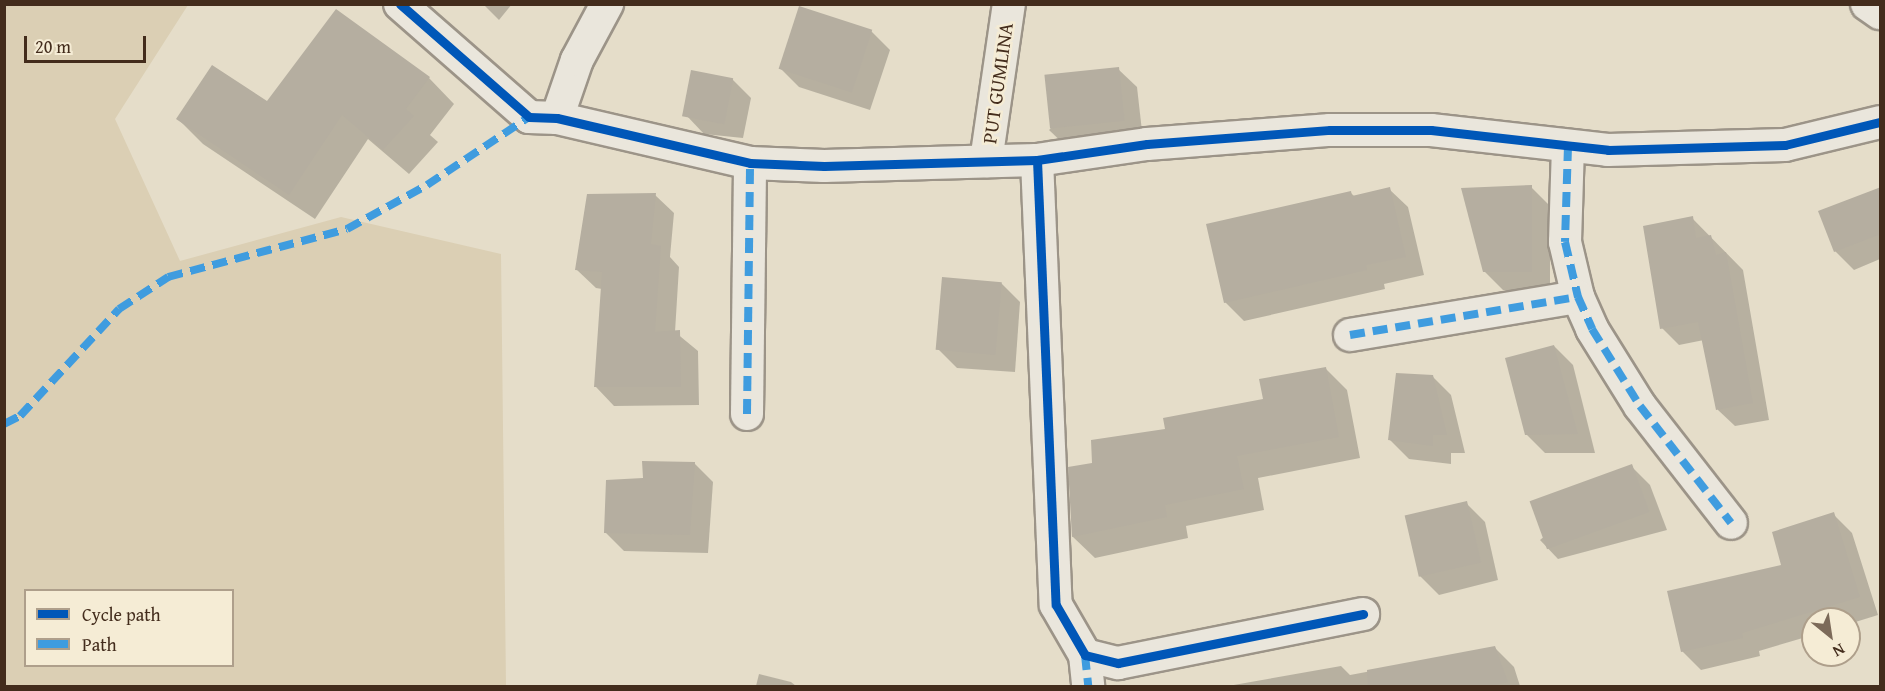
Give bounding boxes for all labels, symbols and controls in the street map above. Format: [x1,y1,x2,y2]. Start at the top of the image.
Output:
street label: PUT GUMLINA [977,21,1017,145]
scale bar [27,24,148,62]
text: 20 m [35,33,71,60]
legend [24,589,234,667]
text: Cycle path [82,601,161,628]
north arrow [1801,607,1861,667]
text: Path [82,631,117,658]
text: N [1828,638,1850,664]

